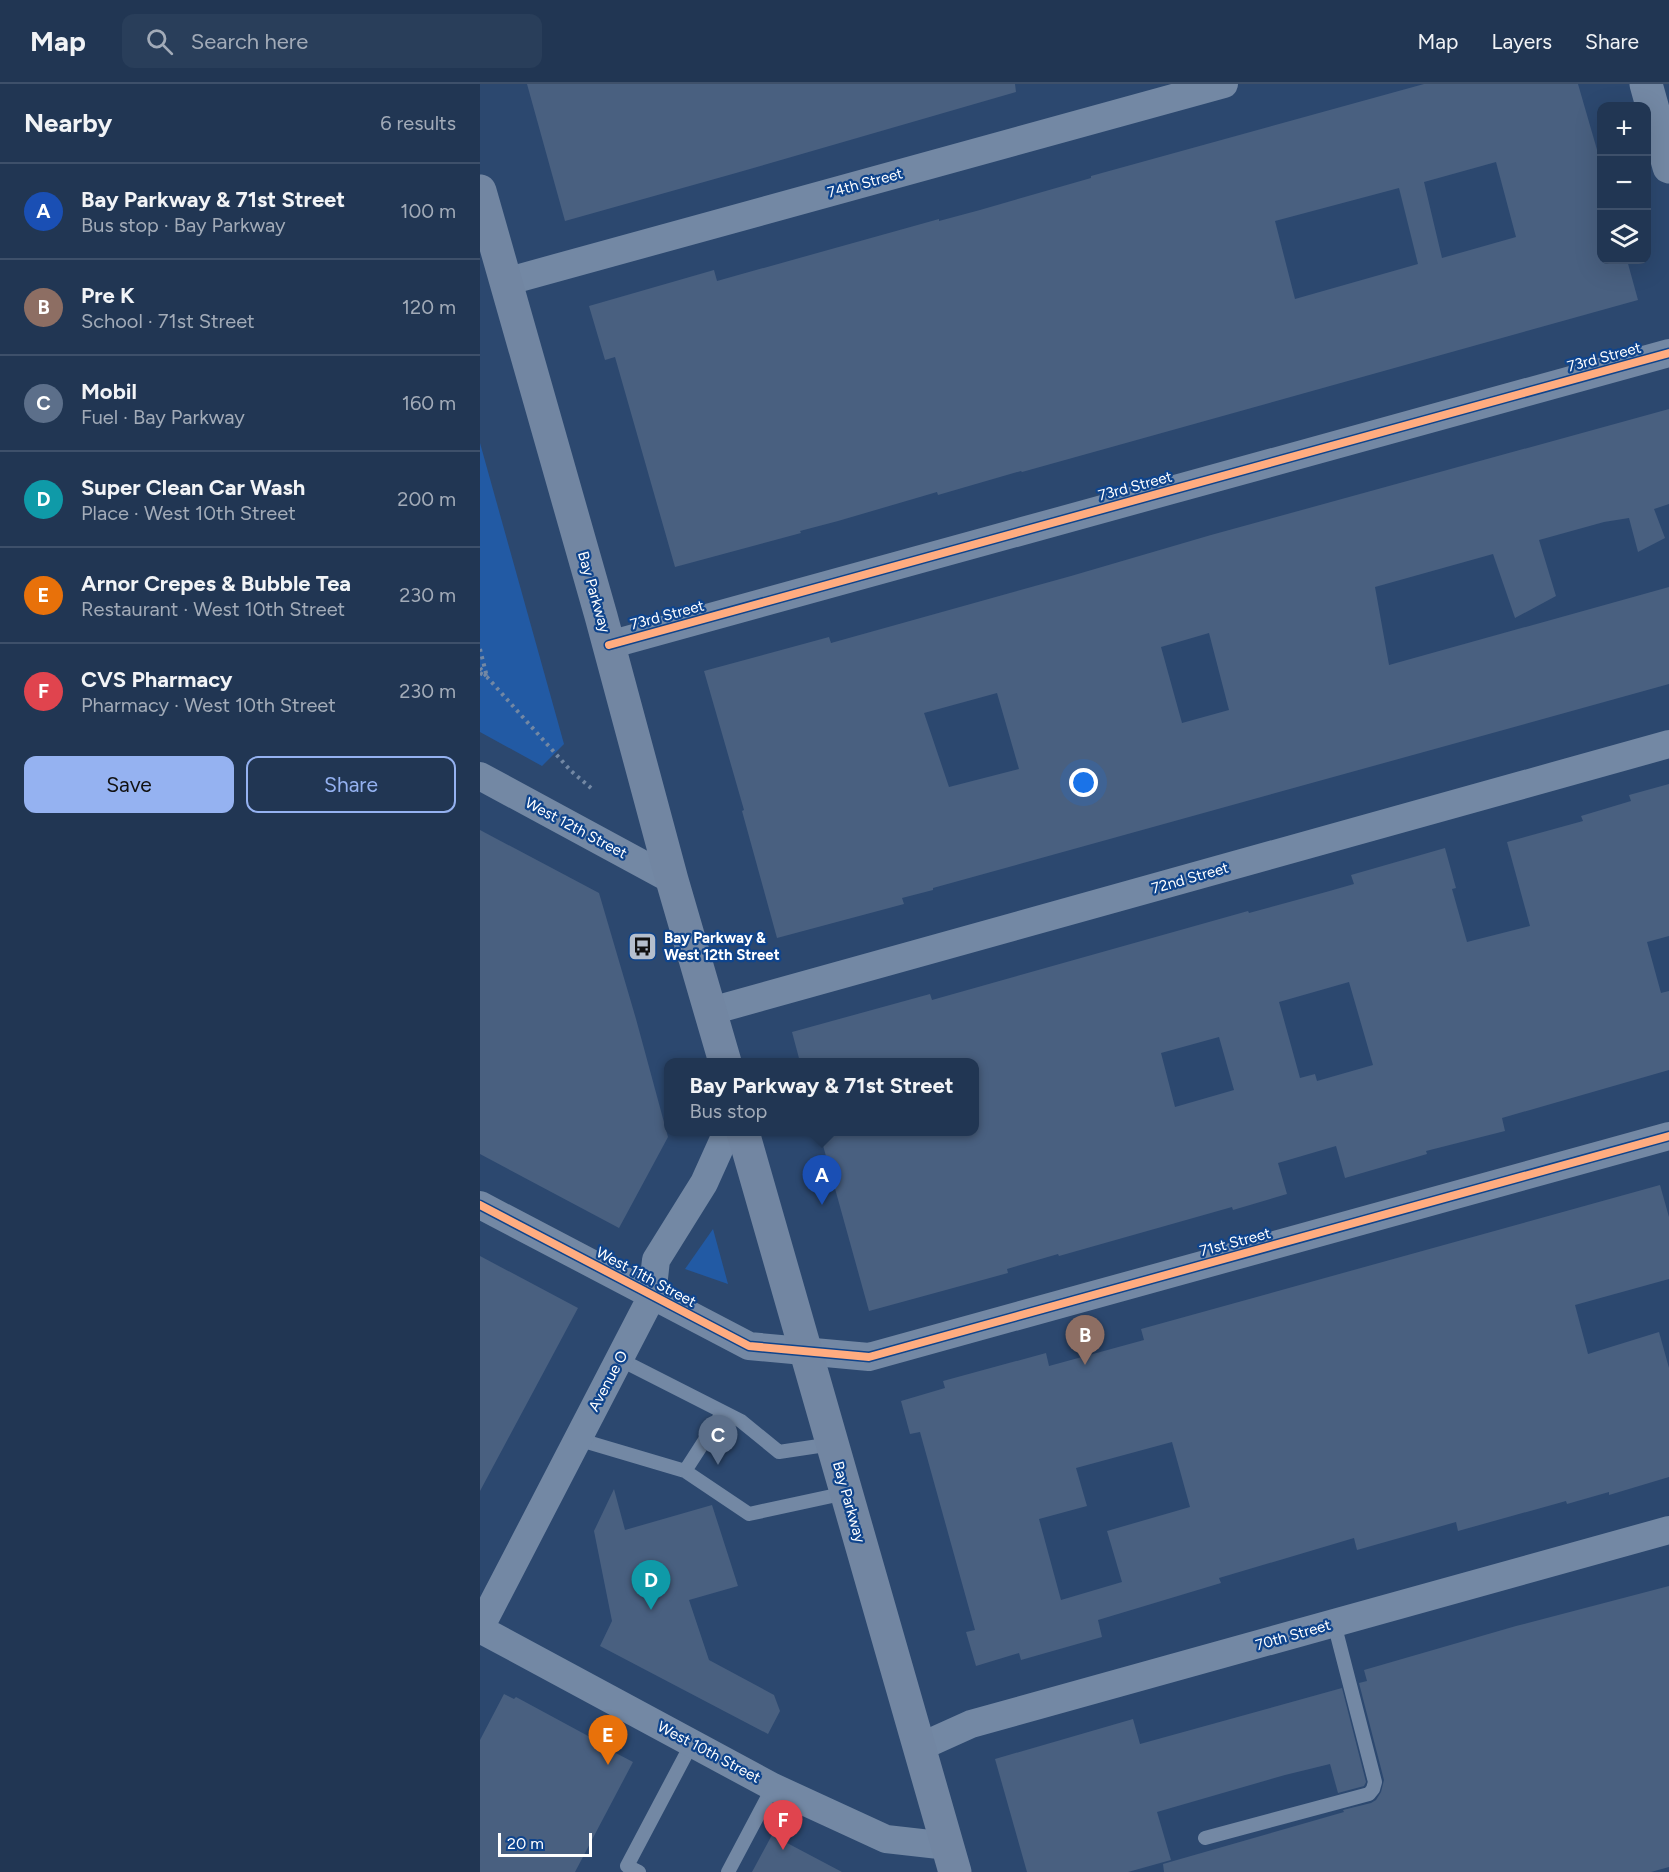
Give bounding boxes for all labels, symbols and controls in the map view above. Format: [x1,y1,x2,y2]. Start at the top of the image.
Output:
search box [122,14,542,68]
text: Map [30,24,86,58]
icon: search [143,25,176,58]
text: Search here [191,28,308,55]
text: Map [1418,29,1458,54]
text: Layers [1491,29,1552,54]
text: Share [1585,29,1639,54]
map controls [1597,102,1651,264]
button: + [1597,102,1651,156]
text: Nearby [24,107,112,139]
text: 6 results [380,111,456,135]
button: − [1597,156,1651,210]
street label: 74th Street [825,164,905,202]
text: Bay Parkway & 71st Street [81,186,345,213]
text: A [36,199,51,223]
text: 100 m [400,199,456,223]
button: layers [1597,210,1651,264]
text: Bus stop · Bay Parkway [81,213,286,237]
text: Pre K [81,282,135,309]
text: B [37,295,50,319]
text: 120 m [402,295,456,319]
text: School · 71st Street [81,309,255,333]
street label: 73rd Street [1565,338,1643,376]
text: Mobil [81,378,137,405]
text: C [36,391,51,415]
text: 160 m [402,391,456,415]
text: Fuel · Bay Parkway [81,405,245,429]
street label: 73rd Street [1096,467,1174,505]
text: Super Clean Car Wash [81,474,305,501]
text: D [37,487,51,511]
text: 200 m [397,487,456,511]
text: Place · West 10th Street [81,501,296,525]
street label: Bay Parkway [574,549,614,635]
text: Arnor Crepes & Bubble Tea [81,570,351,597]
text: E [38,583,49,607]
text: 230 m [399,583,456,607]
street label: 73rd Street [628,596,706,634]
text: Restaurant · West 10th Street [81,597,345,621]
text: CVS Pharmacy [81,666,232,693]
text: F [38,679,49,703]
text: 230 m [399,679,456,703]
text: Pharmacy · West 10th Street [81,693,336,717]
button: Save [24,756,234,813]
button: Share [246,756,456,813]
your location [1069,768,1098,797]
street label: West 12th Street [522,794,630,863]
street label: 72nd Street [1149,858,1231,898]
place label: Bay Parkway & West 12th Street [664,929,780,964]
bus stop icon: Bay Parkway & West 12th Street [627,931,659,963]
popup [664,1058,979,1136]
text: Bay Parkway & 71st Street [689,1072,954,1099]
text: Bus stop [689,1099,767,1123]
pin: A [802,1156,842,1205]
street label: 71st Street [1198,1224,1273,1260]
street label: West 11th Street [593,1243,699,1311]
pin: B [1066,1316,1104,1365]
street label: Avenue O [585,1348,631,1414]
pin: C [698,1416,738,1465]
street label: Bay Parkway [829,1459,869,1545]
pin: D [632,1560,670,1610]
street label: 70th Street [1253,1616,1333,1654]
pin: E [588,1716,628,1765]
street label: West 10th Street [654,1717,764,1787]
pin: F [764,1800,802,1850]
scale bar [498,1830,592,1858]
text: 20 m [507,1834,544,1853]

